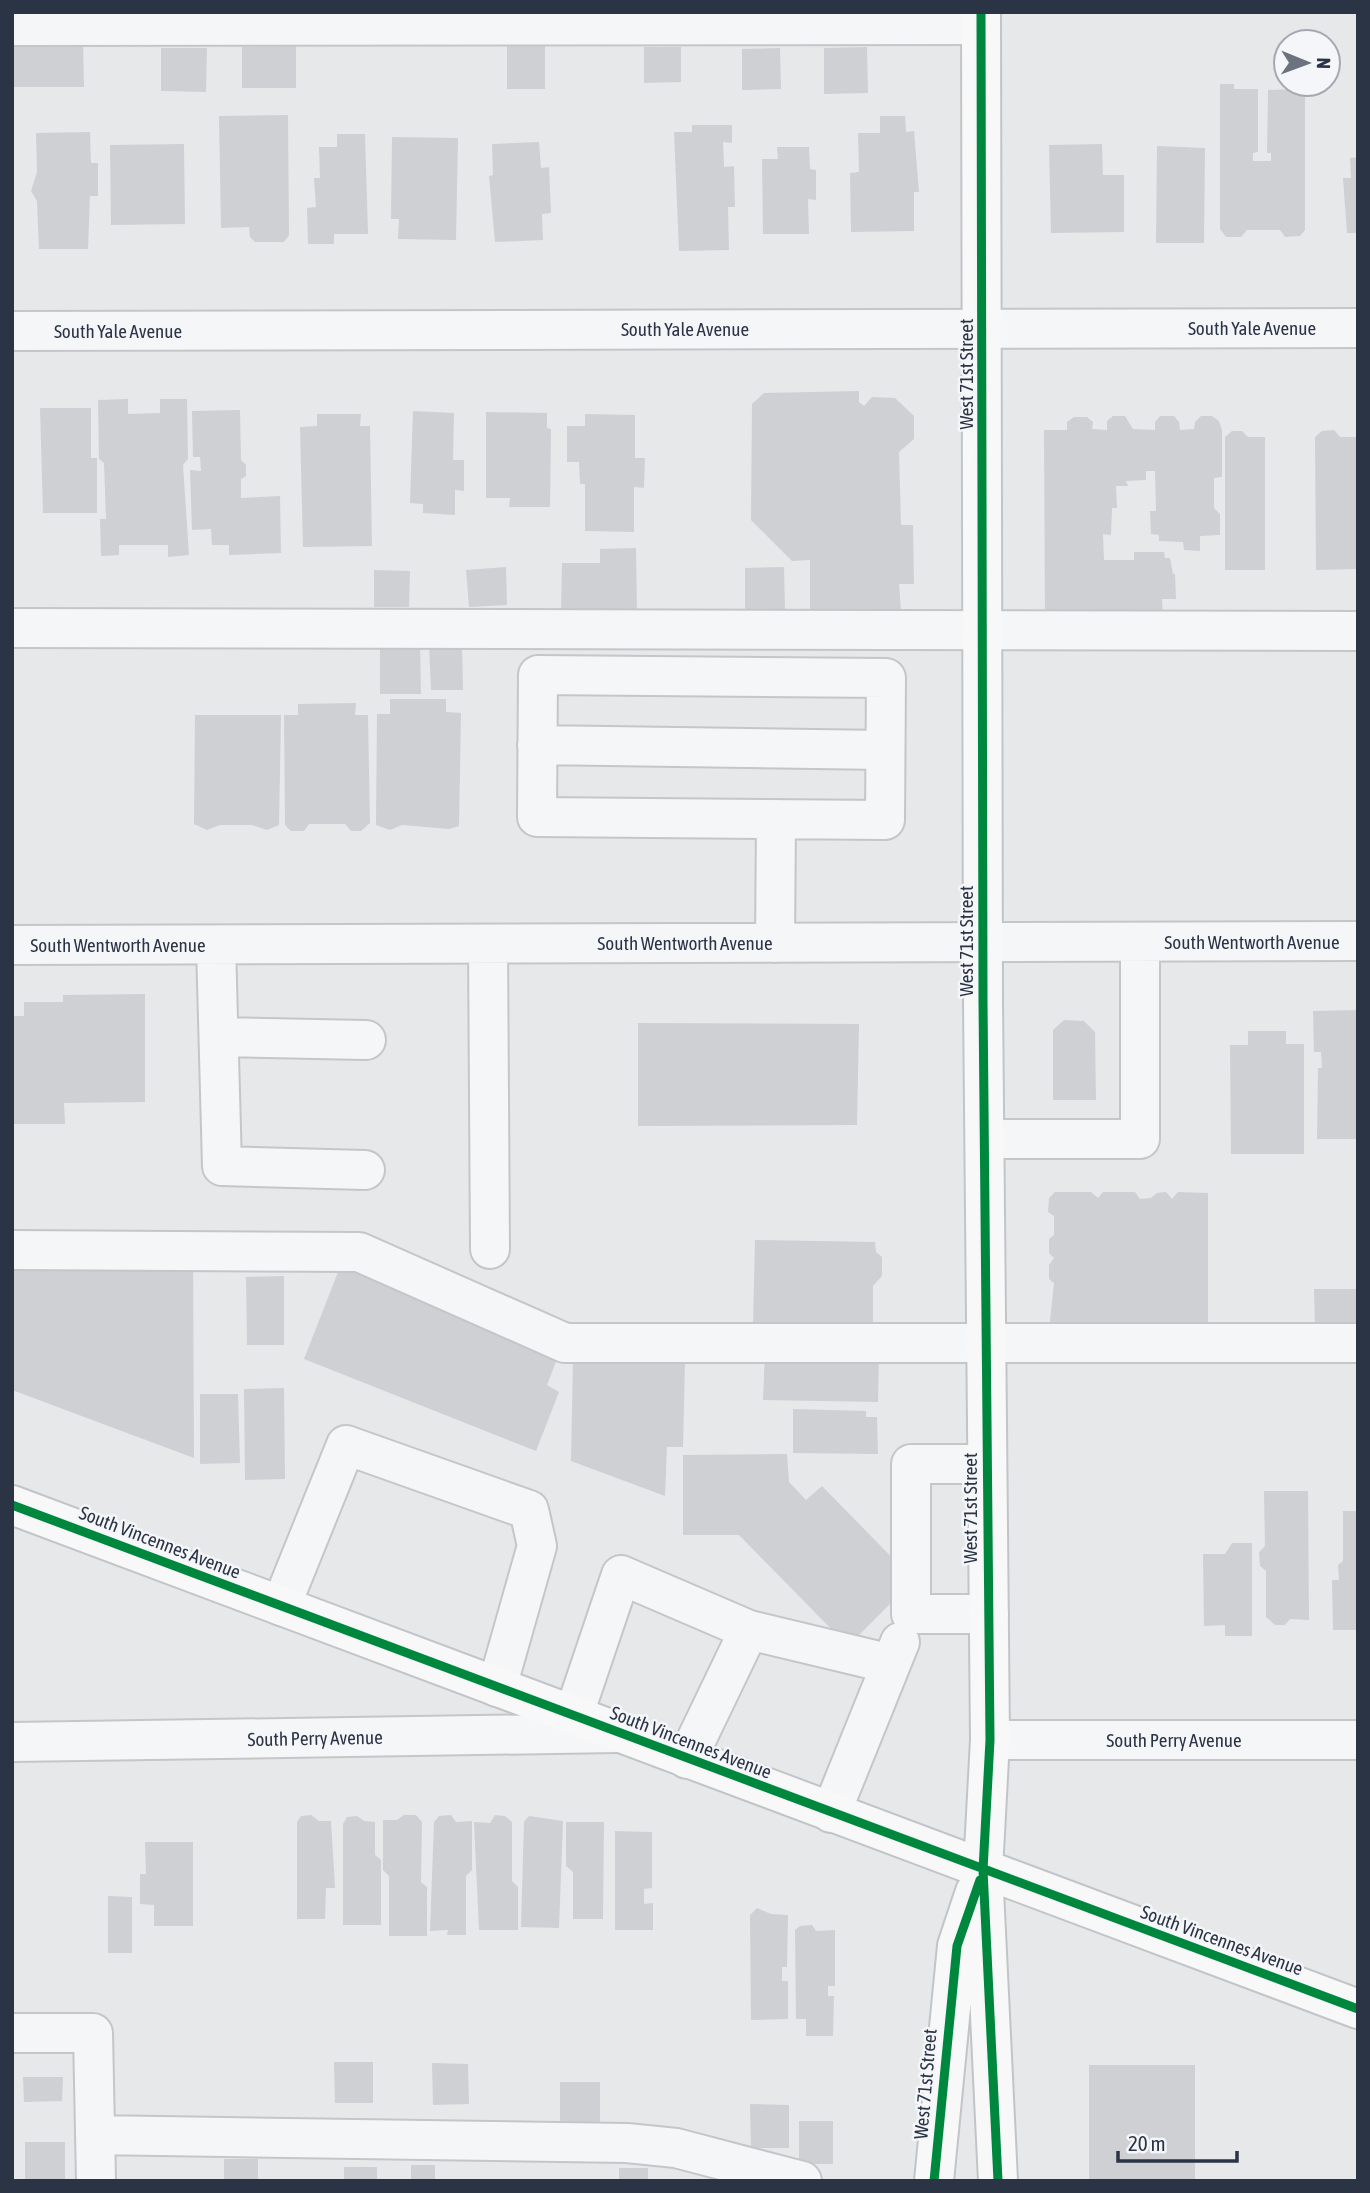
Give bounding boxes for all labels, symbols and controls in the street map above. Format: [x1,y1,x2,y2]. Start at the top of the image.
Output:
north arrow [1272,28,1342,98]
text: N [1313,57,1335,69]
street label: South Yale Avenue [1188,317,1316,339]
street label: South Yale Avenue [621,318,749,340]
street label: West 71st Street [955,319,977,429]
street label: South Yale Avenue [54,320,182,342]
street label: West 71st Street [955,886,977,996]
street label: South Wentworth Avenue [1164,931,1340,953]
street label: South Wentworth Avenue [597,932,773,954]
street label: South Wentworth Avenue [30,934,206,956]
street label: West 71st Street [959,1453,981,1563]
street label: South Vincennes Avenue [76,1501,244,1583]
street label: South Vincennes Avenue [607,1701,775,1783]
street label: South Perry Avenue [247,1726,383,1750]
street label: South Perry Avenue [1106,1729,1242,1751]
street label: South Vincennes Avenue [1138,1900,1306,1980]
street label: West 71st Street [909,2028,941,2140]
scale bar [1118,2120,1237,2164]
text: 20 m [1128,2131,1166,2155]

